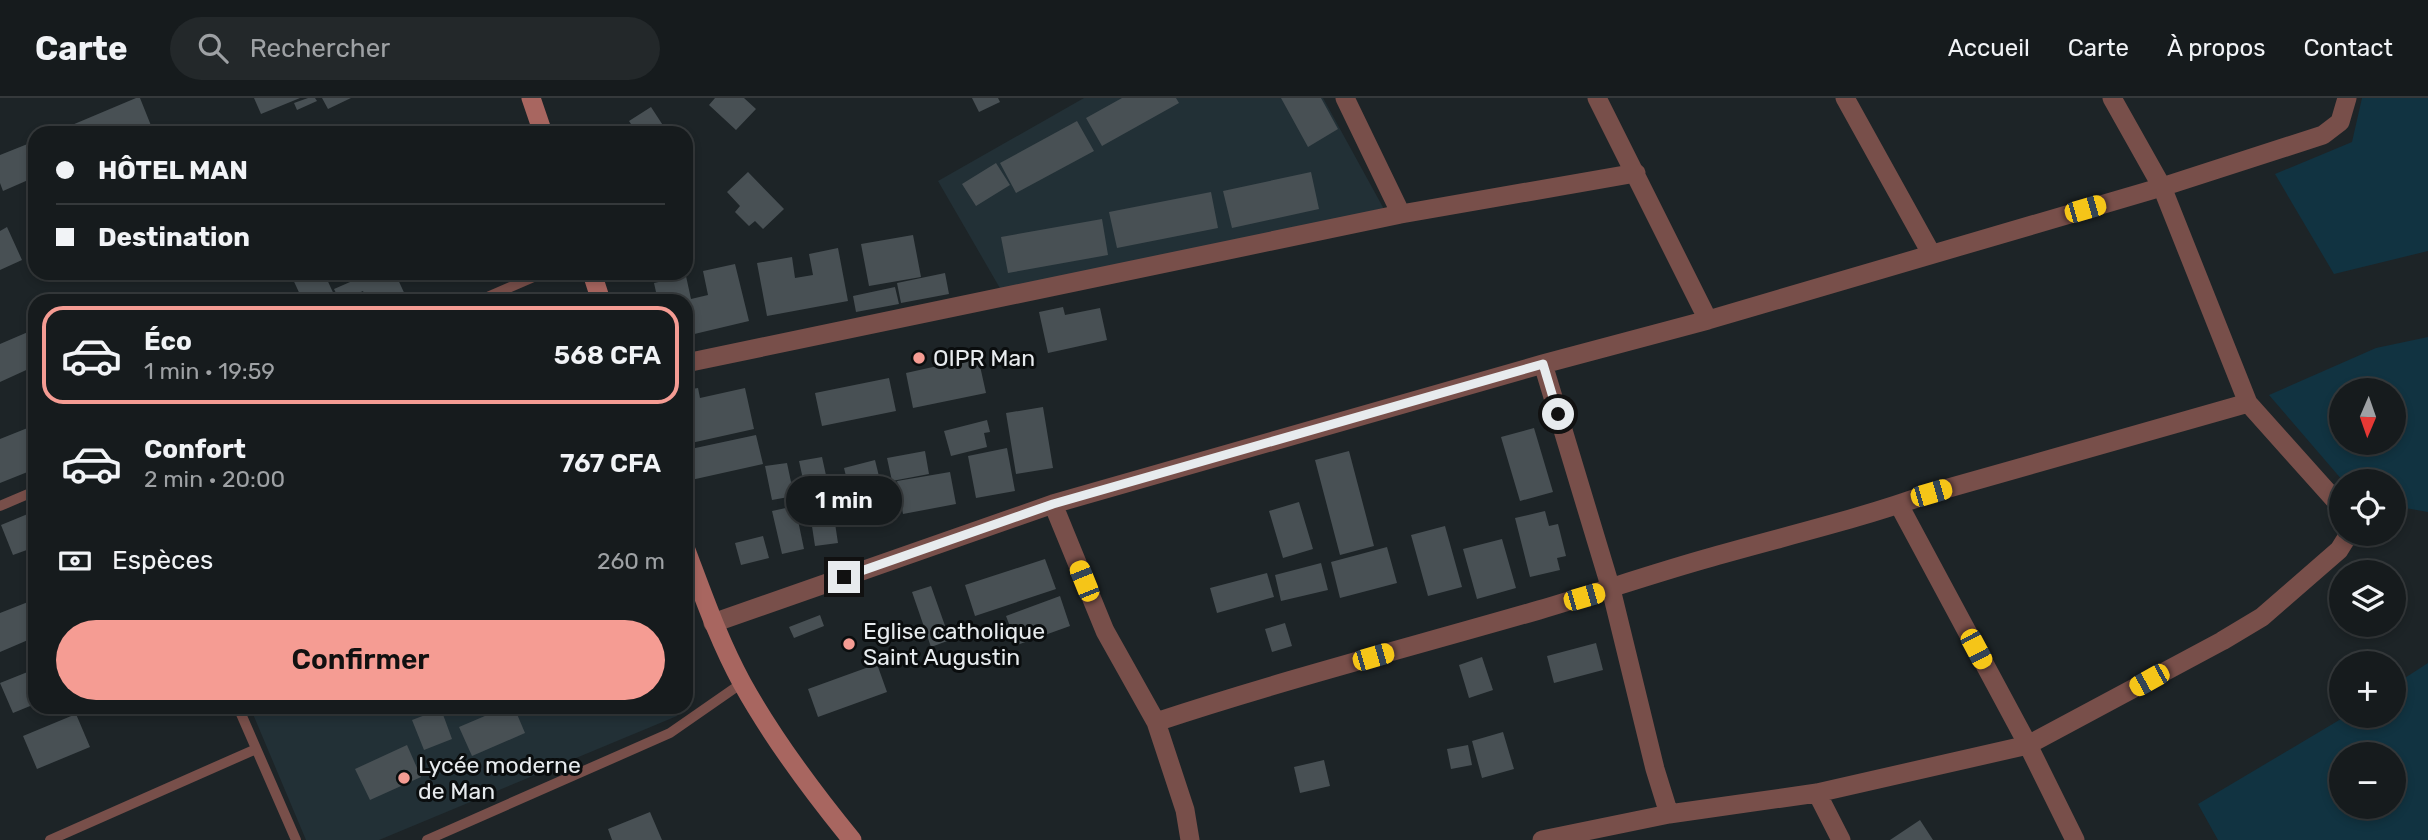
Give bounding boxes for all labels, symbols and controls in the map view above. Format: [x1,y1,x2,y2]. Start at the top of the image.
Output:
search box [170,17,660,80]
text: Carte [35,29,128,68]
icon: search [194,29,232,67]
text: Rechercher [250,33,390,64]
text: Accueil [1948,34,2030,62]
text: Carte [2068,34,2129,62]
text: À propos [2167,34,2266,62]
text: Contact [2304,34,2393,62]
text: HÔTEL MAN [98,155,248,186]
car [2062,193,2109,225]
text: Destination [98,222,250,253]
icon: car [60,324,123,387]
text: Éco [144,326,192,357]
text: 568 CFA [554,340,661,371]
place label: OIPR Man [933,344,1035,372]
marker: OIPR Man [911,350,927,366]
text: 1 min · 19:59 [144,357,275,385]
north arrow [2329,378,2406,455]
map controls [2329,378,2406,819]
route start [1542,398,1574,430]
icon: car [60,432,123,495]
text: Confort [144,434,246,465]
text: 767 CFA [560,448,661,479]
text: 2 min · 20:00 [144,465,285,493]
button: locate [2329,469,2406,546]
callout: 1 min [786,476,902,524]
car [1908,477,1955,509]
text: 1 min [815,486,873,514]
icon: cash [56,542,94,580]
text: Espèces [112,545,213,576]
text: 260 m [597,547,665,575]
car [1067,558,1102,604]
button: layers [2329,560,2406,637]
route end [828,561,860,593]
car [1561,581,1608,613]
place label: Eglise catholique Saint Augustin [863,617,1045,671]
button: Confirmer [56,620,665,700]
car [1957,626,1996,672]
marker: Eglise catholique Saint Augustin [841,636,857,652]
car [1350,641,1397,673]
button: + [2329,651,2406,728]
car [2126,661,2173,699]
button: − [2329,742,2406,819]
place label: Lycée moderne de Man [418,751,581,805]
marker: Lycée moderne de Man [396,770,412,786]

